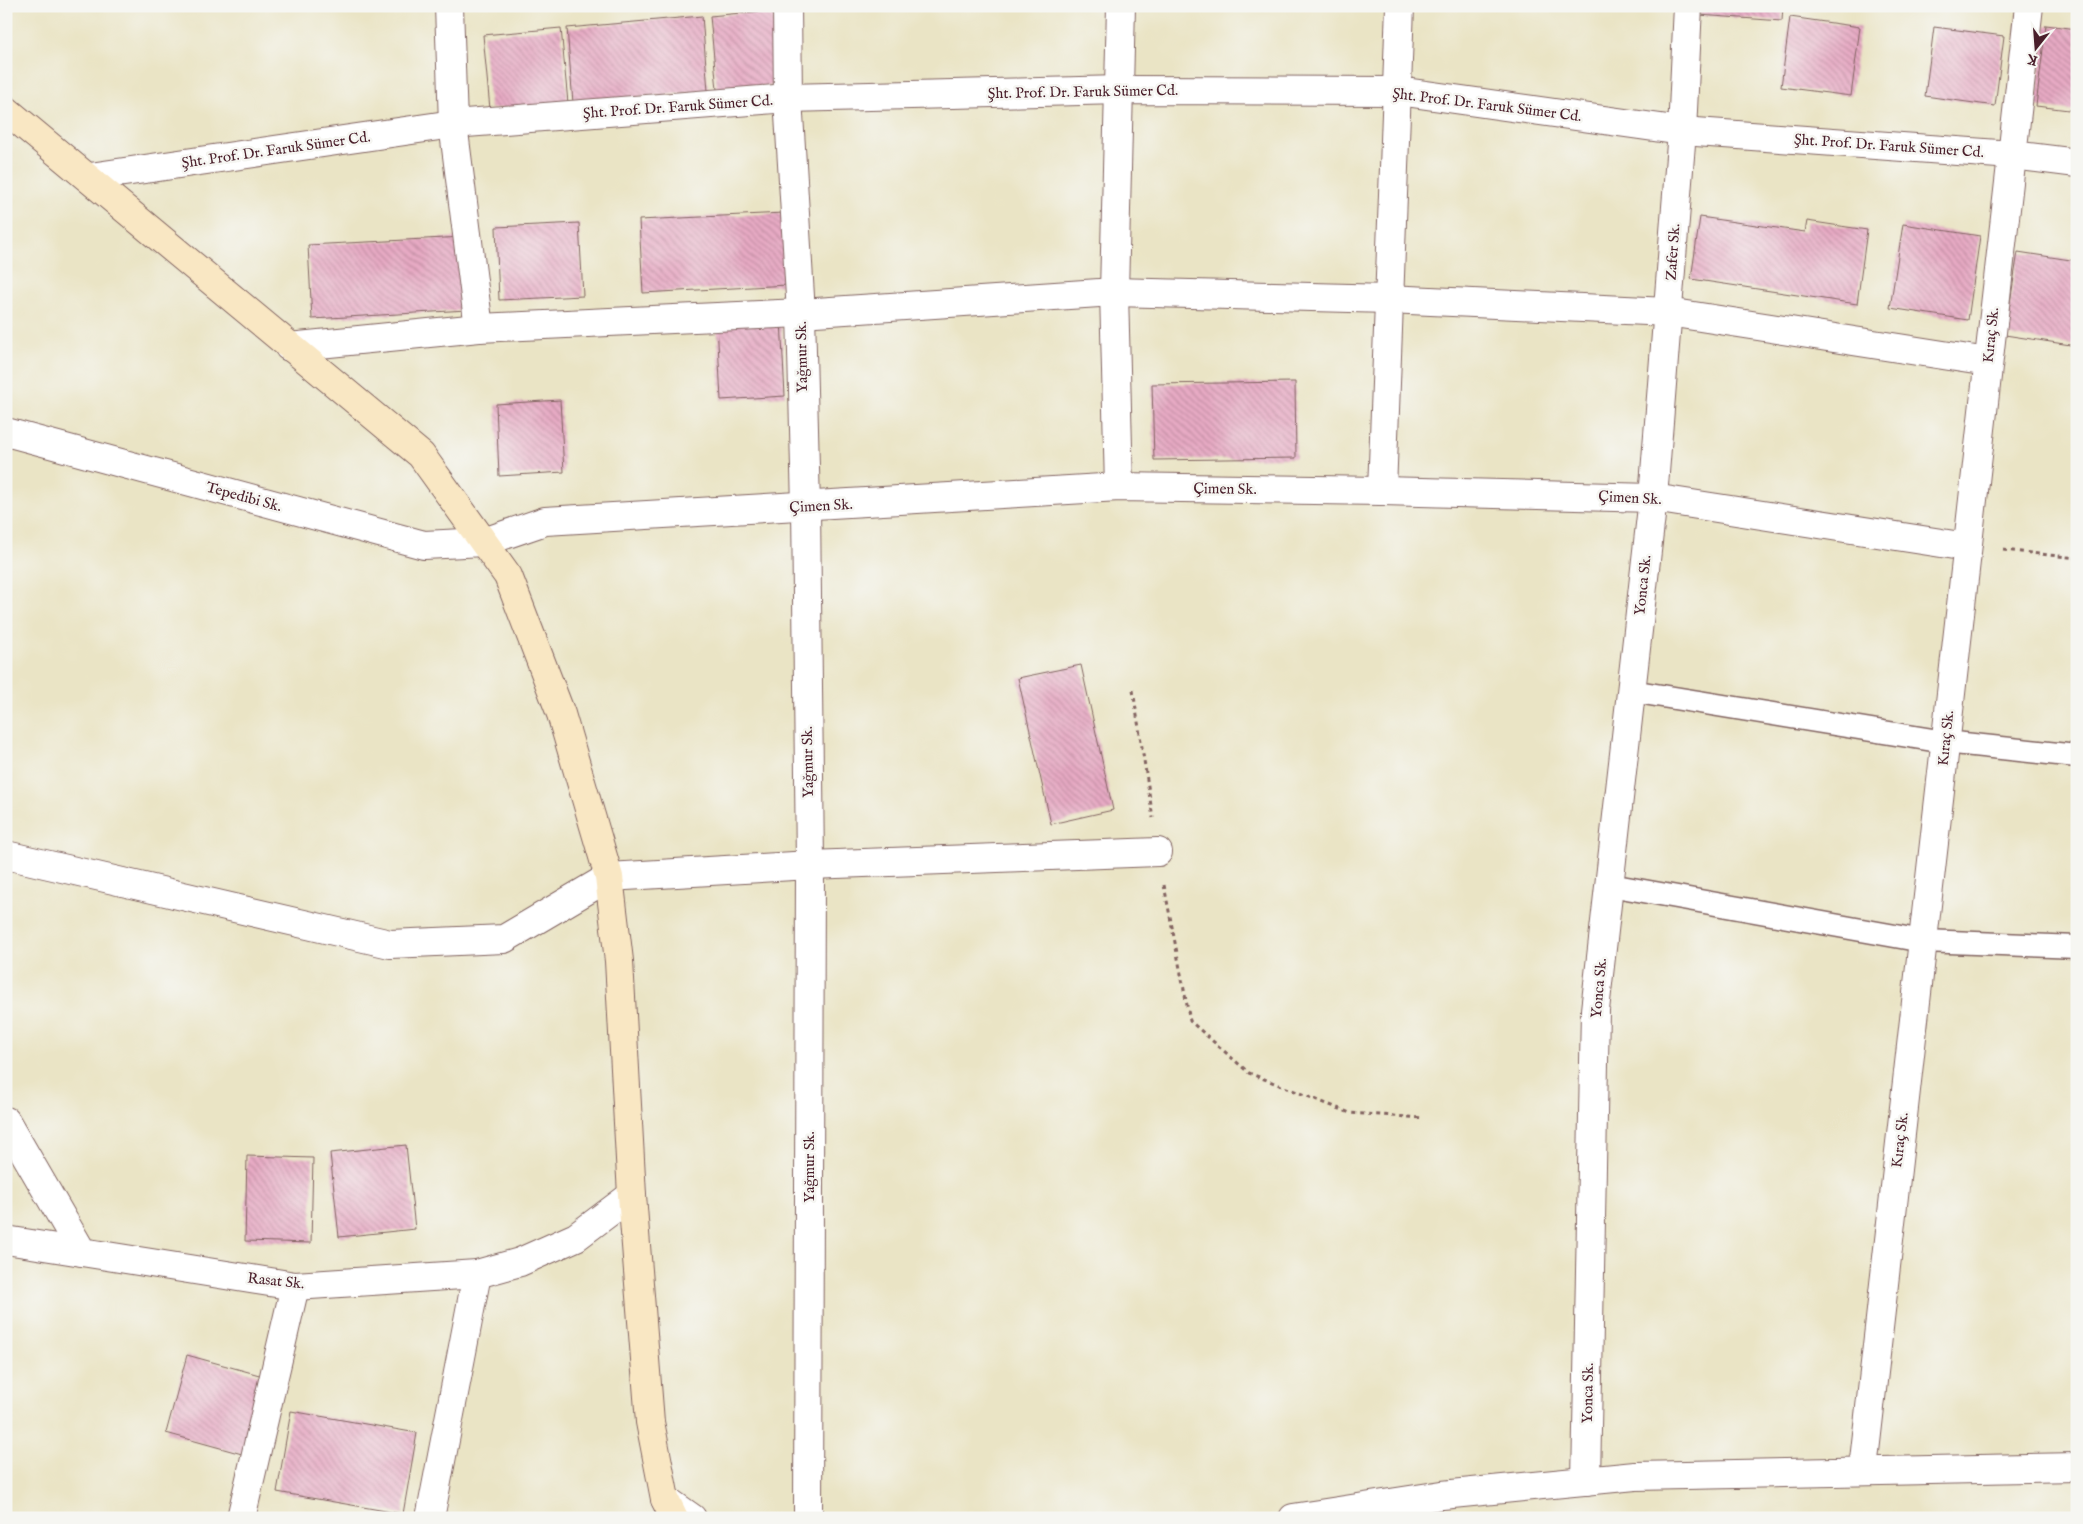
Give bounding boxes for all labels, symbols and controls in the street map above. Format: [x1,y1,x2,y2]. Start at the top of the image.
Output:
north arrow [2010,22,2060,72]
text: K [2024,49,2040,70]
street label: Şht. Prof. Dr. Faruk Sümer Cd. [988,81,1178,103]
street label: Şht. Prof. Dr. Faruk Sümer Cd. [1391,84,1583,126]
street label: Şht. Prof. Dr. Faruk Sümer Cd. [582,91,774,123]
street label: Şht. Prof. Dr. Faruk Sümer Cd. [180,127,372,173]
street label: Şht. Prof. Dr. Faruk Sümer Cd. [1793,130,1985,162]
street label: Zafer Sk. [1662,223,1684,281]
street label: Kıraç Sk. [1979,306,2003,364]
street label: Yağmur Sk. [792,321,812,393]
street label: Tepedibi Sk. [204,478,284,516]
street label: Çimen Sk. [1193,479,1257,499]
street label: Çimen Sk. [1598,487,1662,509]
street label: Çimen Sk. [789,495,853,517]
street label: Yonca Sk. [1630,554,1656,616]
street label: Kıraç Sk. [1934,709,1958,767]
street label: Yağmur Sk. [798,726,818,798]
street label: Yonca Sk. [1587,957,1611,1019]
street label: Kıraç Sk. [1887,1111,1913,1169]
street label: Yağmur Sk. [800,1131,819,1203]
street label: Rasat Sk. [247,1269,305,1293]
street label: Yonca Sk. [1578,1363,1598,1423]

